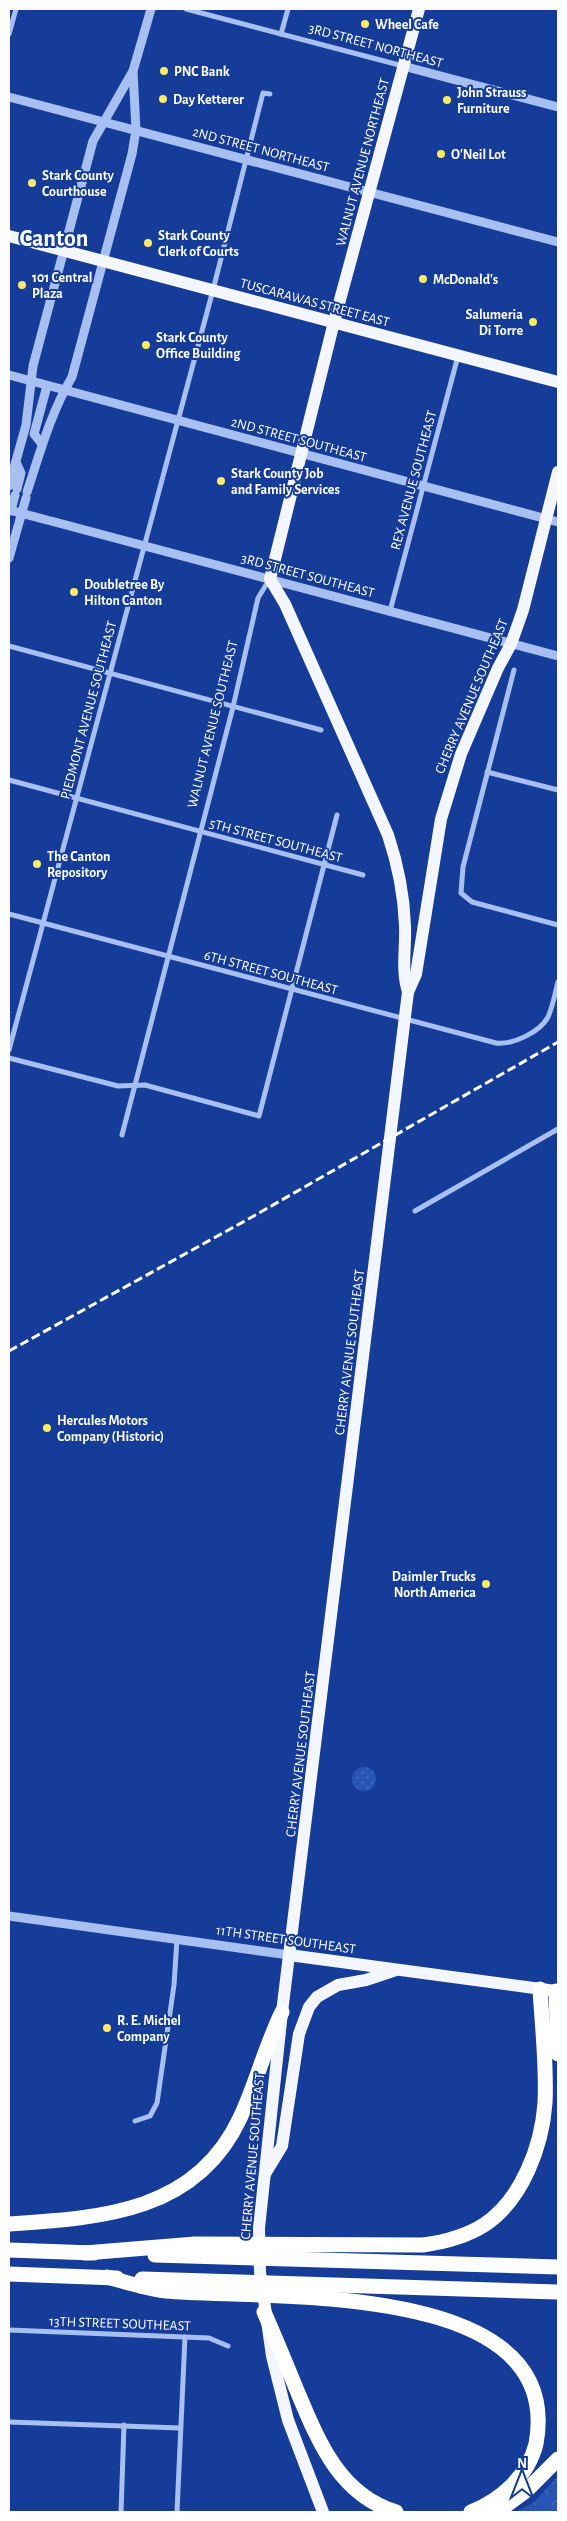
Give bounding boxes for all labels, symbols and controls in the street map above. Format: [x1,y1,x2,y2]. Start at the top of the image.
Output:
marker: Wheel Cafe [359,18,371,30]
place label: Wheel Cafe [375,18,439,32]
street label: 3RD STREET NORTHEAST [307,21,445,71]
marker: PNC Bank [158,65,170,77]
place label: PNC Bank [174,65,230,79]
street label: WALNUT AVENUE NORTHEAST [334,77,392,248]
place label: John Strauss Furniture [457,86,526,116]
marker: Day Ketterer [157,93,169,105]
place label: Day Ketterer [173,93,244,107]
marker: John Strauss Furniture [441,94,453,106]
street label: 2ND STREET NORTHEAST [191,125,331,175]
marker: O'Neil Lot [435,148,447,160]
place label: O'Neil Lot [451,148,506,162]
place label: Stark County Courthouse [42,169,114,199]
marker: Stark County Courthouse [26,177,38,189]
district label: Canton [20,227,88,251]
place label: Stark County Clerk of Courts [158,229,239,259]
marker: Stark County Clerk of Courts [142,237,154,249]
place label: 101 Central Plaza [32,271,92,301]
marker: McDonald's [417,273,429,285]
place label: McDonald's [433,273,498,287]
street label: TUSCARAWAS STREET EAST [238,276,391,330]
marker: 101 Central Plaza [16,279,28,291]
place label: Salumeria Di Torre [465,308,523,338]
marker: Salumeria Di Torre [527,316,539,328]
place label: Stark County Office Building [156,331,241,361]
marker: Stark County Office Building [140,339,152,351]
street label: REX AVENUE SOUTHEAST [389,409,439,551]
street label: 2ND STREET SOUTHEAST [229,415,368,465]
place label: Stark County Job and Family Services [231,467,340,497]
marker: Stark County Job and Family Services [215,475,227,487]
street label: 3RD STREET SOUTHEAST [240,551,376,601]
place label: Doubletree By Hilton Canton [84,578,165,608]
marker: Doubletree By Hilton Canton [68,586,80,598]
street label: CHERRY AVENUE SOUTHEAST [433,617,511,776]
street label: PIEDMONT AVENUE SOUTHEAST [58,620,120,801]
street label: WALNUT AVENUE SOUTHEAST [185,639,241,809]
street label: 5TH STREET SOUTHEAST [208,816,344,866]
place label: The Canton Repository [47,850,110,880]
marker: The Canton Repository [31,858,43,870]
street label: 6TH STREET SOUTHEAST [202,948,339,998]
street label: CHERRY AVENUE SOUTHEAST [333,1268,367,1436]
place label: Hercules Motors Company (Historic) [57,1414,164,1444]
marker: Hercules Motors Company (Historic) [41,1422,53,1434]
place label: Daimler Trucks North America [392,1570,476,1600]
marker: Daimler Trucks North America [480,1578,492,1590]
street label: CHERRY AVENUE SOUTHEAST [284,1670,318,1838]
street label: 11TH STREET SOUTHEAST [215,1923,357,1957]
place label: R. E. Michel Company [117,2014,181,2044]
marker: R. E. Michel Company [101,2022,113,2034]
street label: CHERRY AVENUE SOUTHEAST [239,2072,267,2240]
street label: 13TH STREET SOUTHEAST [49,2315,191,2333]
north arrow [497,2451,547,2501]
text: N [517,2457,527,2471]

